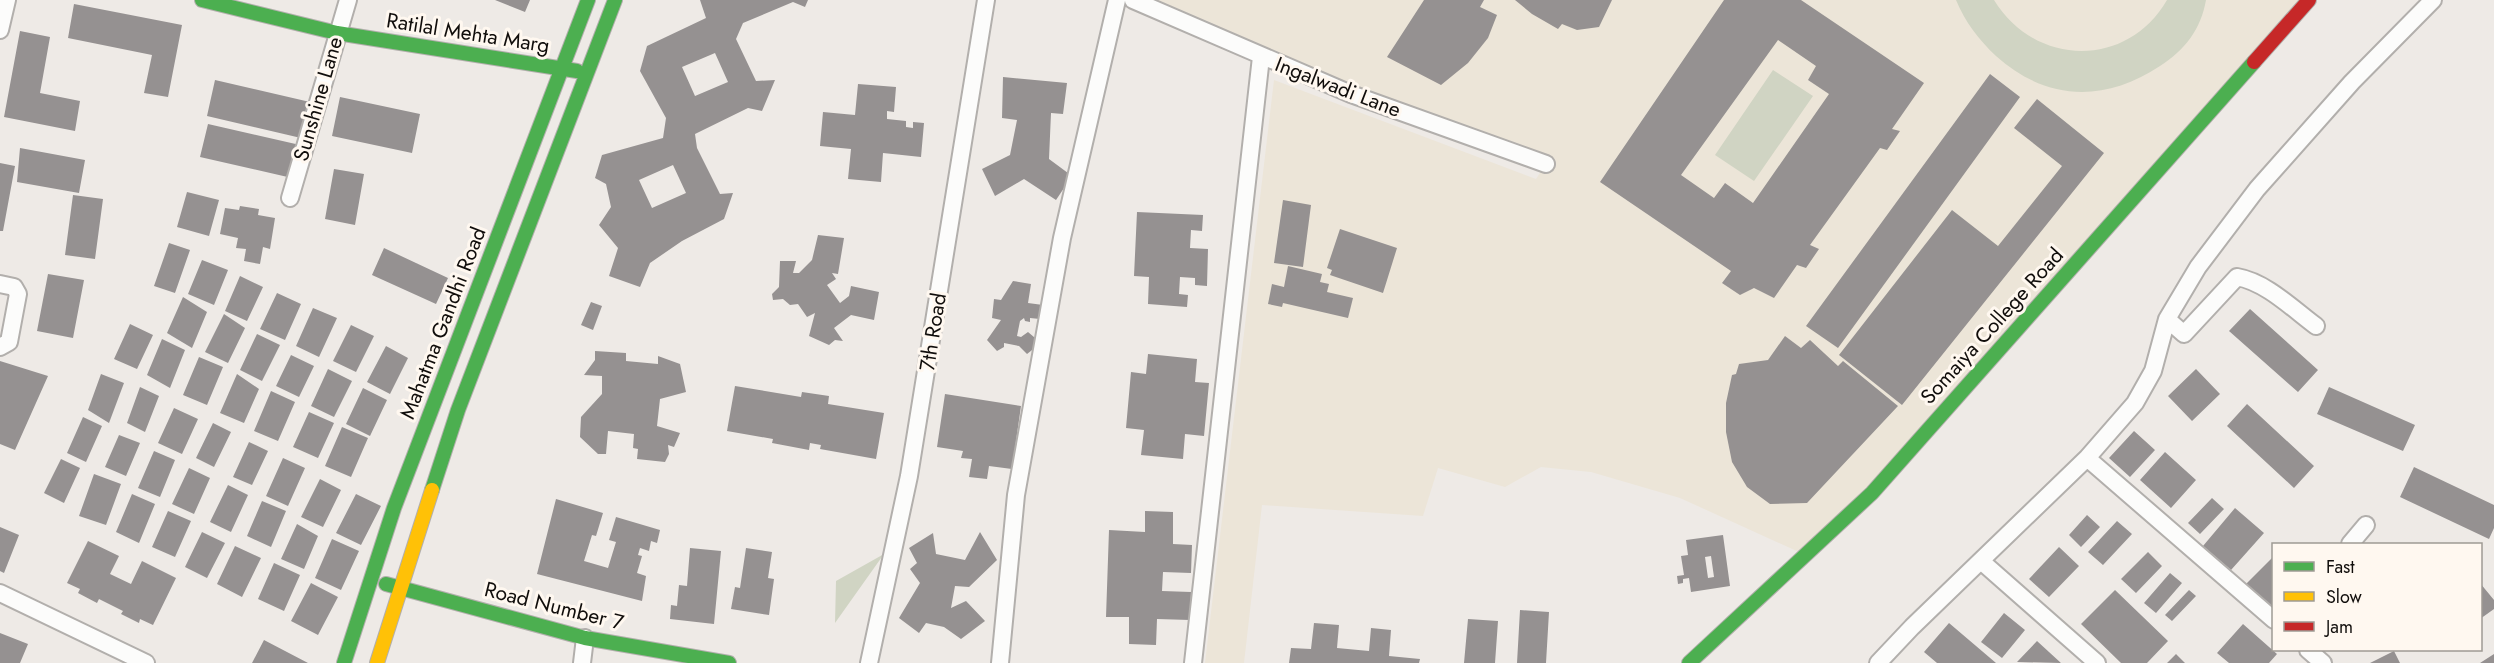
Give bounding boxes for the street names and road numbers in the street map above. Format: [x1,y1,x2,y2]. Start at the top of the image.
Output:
street label: Ratilal Mehta Marg [384,5,552,61]
street label: Sunshine Lane [286,33,350,165]
street label: Ingalwadi Lane [1271,49,1405,125]
street label: Mahatma Gandhi Road [393,223,493,423]
street label: Somaiya College Road [1914,241,2070,411]
street label: 7th Road [912,291,954,373]
street label: Road Number 7 [481,574,627,638]

